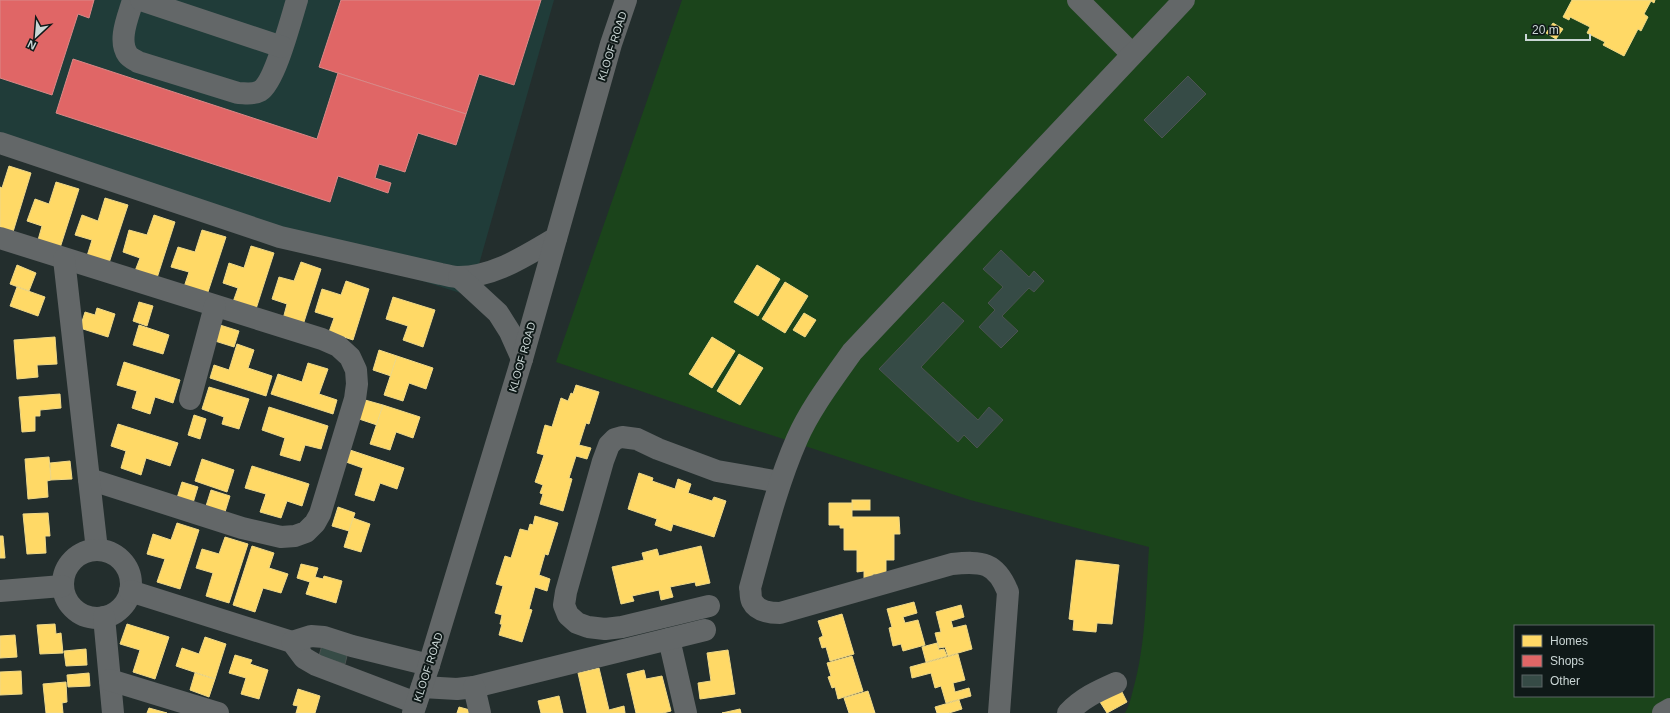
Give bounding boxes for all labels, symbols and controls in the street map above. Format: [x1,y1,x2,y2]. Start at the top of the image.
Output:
street label: KLOOF ROAD [595,10,629,82]
north arrow [16,16,56,56]
scale bar [1526,16,1590,42]
text: 20 m [1532,23,1559,37]
text: N [25,38,38,52]
street label: KLOOF ROAD [506,321,538,393]
legend [1514,625,1654,697]
street label: KLOOF ROAD [411,631,445,703]
text: Homes [1550,634,1588,648]
text: Shops [1550,654,1584,668]
text: Other [1550,674,1580,688]

